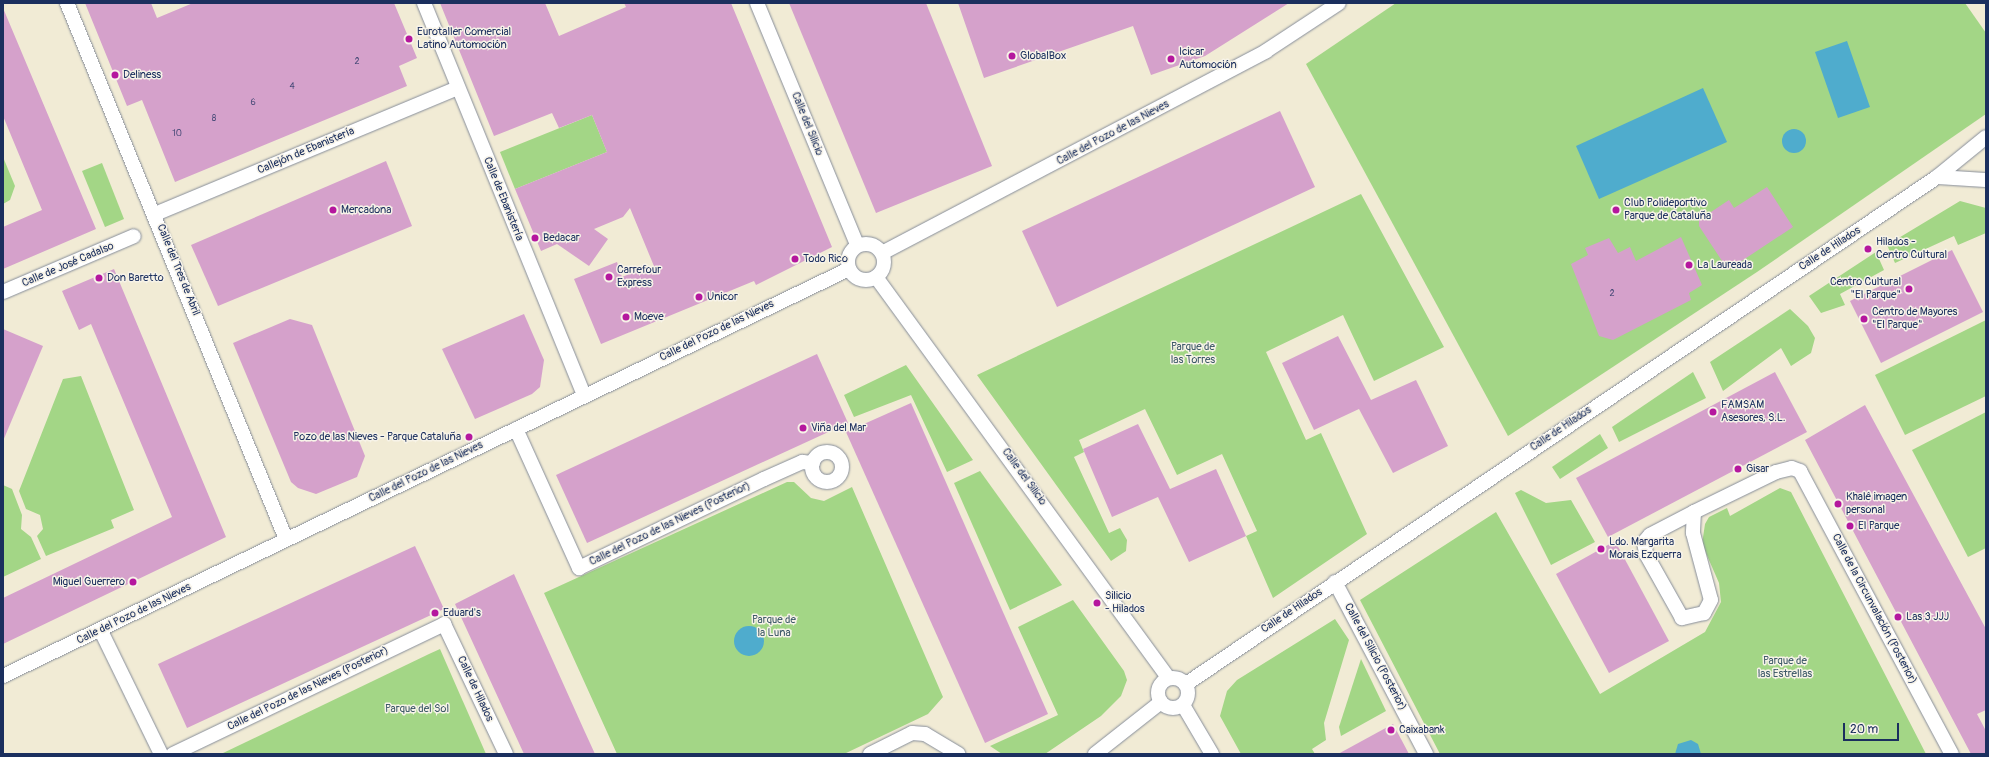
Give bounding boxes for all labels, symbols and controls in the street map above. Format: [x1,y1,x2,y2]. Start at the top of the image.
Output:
place label: Eurotaller Comercial Latino Automoción [417,26,511,52]
marker: Eurotaller Comercial Latino Automoción [404,34,414,44]
place label: Icicar Automoción [1179,46,1237,72]
place label: GlobalBox [1020,49,1066,63]
marker: GlobalBox [1007,51,1017,61]
marker: Icicar Automoción [1166,54,1176,64]
house number: 2 [354,57,360,67]
place label: Deliness [123,68,161,82]
marker: Deliness [110,70,120,80]
house number: 4 [289,82,295,92]
street label: Calle del Silicio [788,90,826,158]
house number: 6 [250,98,256,108]
street label: Calle del Pozo de las Nieves [1055,98,1171,168]
house number: 8 [212,114,216,124]
street label: Callejón de Ebanistería [256,125,356,177]
house number: 10 [172,129,182,139]
street label: Calle de Ebanistería [480,155,526,243]
place label: Club Polideportivo Parque de Cataluña [1624,197,1711,223]
place label: Mercadona [341,203,391,217]
marker: Mercadona [328,205,338,215]
marker: Club Polideportivo Parque de Cataluña [1611,205,1621,215]
street label: Calle del Tres de Abril [154,222,202,318]
street label: Calle de Hilados [1797,224,1863,274]
place label: Bedacar [543,231,580,245]
marker: Bedacar [530,233,540,243]
place label: Hilados - Centro Cultural [1876,236,1947,262]
street label: Calle de José Cadalso [20,240,116,290]
marker: Hilados - Centro Cultural [1863,244,1873,254]
place label: Todo Rico [803,252,848,266]
marker: Todo Rico [790,254,800,264]
place label: La Laureada [1697,258,1752,272]
marker: La Laureada [1684,260,1694,270]
place label: Carrefour Express [617,264,661,290]
place label: Don Baretto [107,271,164,285]
marker: Carrefour Express [604,272,614,282]
marker: Don Baretto [94,273,104,283]
place label: Centro Cultural "El Parque" [1830,276,1901,302]
marker: Centro Cultural "El Parque" [1904,284,1914,294]
house number: 2 [1609,289,1615,299]
place label: Unicor [707,290,738,304]
marker: Unicor [694,292,704,302]
street label: Calle del Pozo de las Nieves [658,298,776,364]
place label: Centro de Mayores "El Parque" [1872,306,1958,332]
place label: Moeve [634,310,664,324]
marker: Moeve [621,312,631,322]
marker: Centro de Mayores "El Parque" [1859,314,1869,324]
park label: Parque de las Torres [1171,341,1215,367]
place label: FAMSAM Asesores, S.L. [1721,399,1785,425]
street label: Calle de Hilados [1528,404,1594,454]
marker: FAMSAM Asesores, S.L. [1708,407,1718,417]
place label: Viña del Mar [811,421,866,435]
marker: Viña del Mar [798,423,808,433]
place label: Pozo de las Nieves - Parque Cataluña [293,430,461,444]
marker: Pozo de las Nieves - Parque Cataluña [464,432,474,442]
street label: Calle del Pozo de las Nieves [367,439,485,505]
street label: Calle del Silicio [999,446,1049,508]
place label: Gisar [1746,462,1769,476]
marker: Gisar [1733,464,1743,474]
street label: Calle del Pozo de las Nieves (Posterior) [587,479,753,569]
place label: Khalê imagen personal [1846,491,1907,517]
marker: Khalê imagen personal [1833,499,1843,509]
place label: El Parque [1858,519,1900,533]
marker: El Parque [1845,521,1855,531]
street label: Calle de la Circunvalación (Posterior) [1829,532,1919,686]
place label: Ldo. Margarita Morais Ezquerra [1609,536,1682,562]
marker: Ldo. Margarita Morais Ezquerra [1596,544,1606,554]
place label: Miguel Guerrero [53,575,125,589]
marker: Miguel Guerrero [128,577,138,587]
street label: Calle del Pozo de las Nieves [75,581,193,647]
street label: Calle de Hilados [1259,586,1325,636]
place label: Silicio - Hilados [1105,590,1145,616]
marker: Silicio - Hilados [1092,598,1102,608]
street label: Calle del Silicio (Posterior) [1341,601,1409,713]
place label: Eduard's [443,606,481,620]
marker: Eduard's [430,608,440,618]
place label: Las 3 JJJ [1906,610,1949,624]
marker: Las 3 JJJ [1893,612,1903,622]
park label: Parque de la Luna [752,614,796,640]
street label: Calle del Pozo de las Nieves (Posterior) [225,644,391,734]
street label: Calle de Hilados [454,654,496,724]
park label: Parque de las Estrellas [1758,655,1812,681]
park label: Parque del Sol [385,702,449,716]
scale bar [1845,715,1901,741]
text: 20 m [1850,722,1878,737]
place label: Caixabank [1399,723,1444,737]
marker: Caixabank [1386,725,1396,735]

